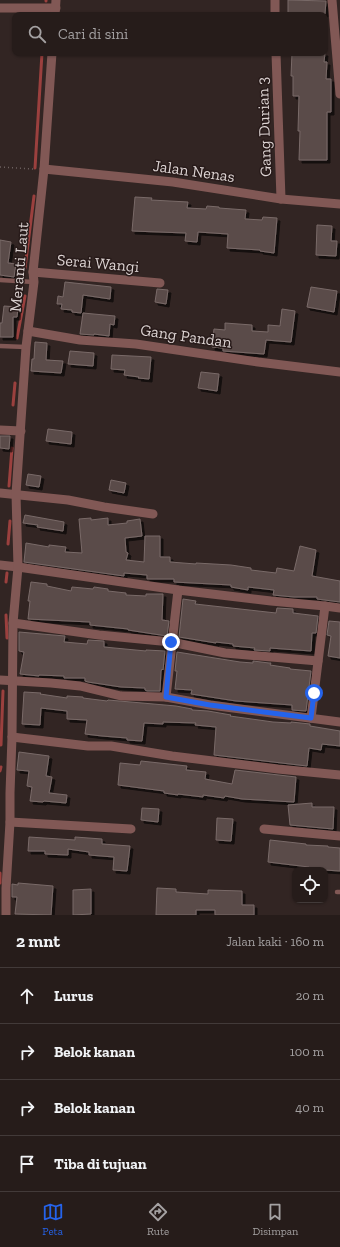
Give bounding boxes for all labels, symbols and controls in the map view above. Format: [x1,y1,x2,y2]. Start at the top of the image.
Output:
search box [12,12,328,56]
icon: search [26,23,48,45]
text: Cari di sini [58,25,128,43]
street label: Gang Durian 3 [253,76,275,177]
street label: Jalan Nenas [152,156,236,186]
street label: Meranti Laut [6,221,32,313]
street label: Serai Wangi [56,250,140,276]
street label: Gang Pandan [139,320,234,352]
route end [162,633,180,651]
route start [305,684,323,702]
map controls [292,867,328,903]
button: locate [292,867,328,903]
text: 2 mnt [16,931,60,951]
text: Jalan kaki · 160 m [226,934,324,949]
icon: ahead [16,985,38,1007]
text: Lurus [54,987,93,1005]
text: 20 m [296,988,324,1003]
icon: right [16,1041,38,1063]
text: Belok kanan [54,1043,135,1061]
text: 100 m [290,1044,324,1059]
icon: right [16,1097,38,1119]
text: Belok kanan [54,1099,135,1117]
text: 40 m [295,1100,324,1115]
icon: arrive [16,1153,38,1175]
text: Tiba di tujuan [54,1155,147,1173]
tab: Peta [42,1201,64,1238]
tab: Rute [147,1201,169,1238]
tab: Disimpan [252,1201,298,1238]

